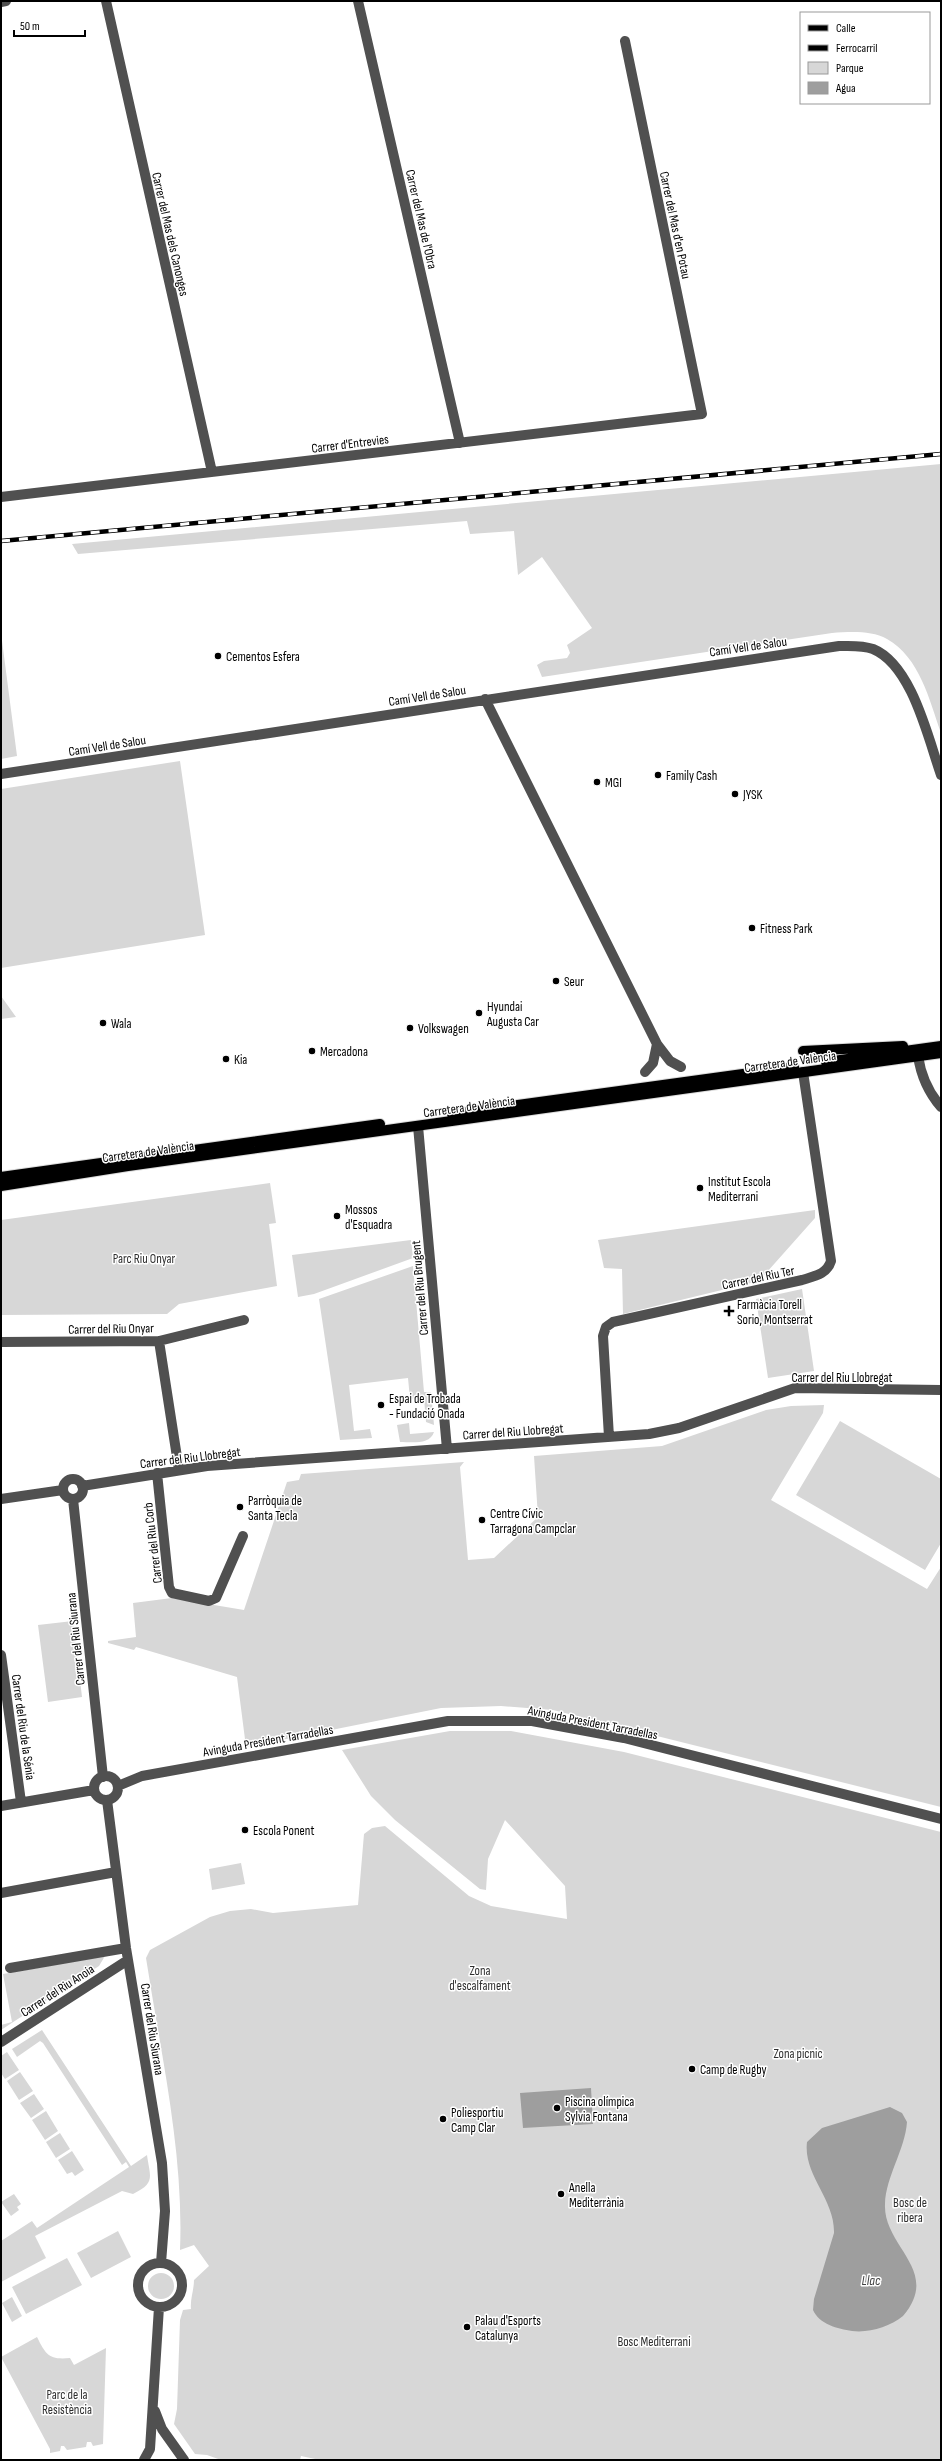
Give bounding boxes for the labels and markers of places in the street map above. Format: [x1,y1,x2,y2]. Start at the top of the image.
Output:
place label: Cementos Esfera [226,649,300,665]
marker: Cementos Esfera [213,651,223,661]
place label: Family Cash [666,768,717,784]
marker: Family Cash [653,770,663,780]
place label: MGI [605,775,622,791]
marker: MGI [592,777,602,787]
place label: JYSK [742,787,763,803]
marker: JYSK [730,789,740,799]
place label: Fitness Park [760,921,813,937]
marker: Fitness Park [747,923,757,933]
place label: Seur [564,974,584,990]
marker: Seur [551,976,561,986]
place label: Hyundai Augusta Car [486,999,539,1030]
marker: Hyundai Augusta Car [474,1008,484,1018]
place label: Wala [111,1016,132,1032]
marker: Wala [98,1018,108,1028]
place label: Volkswagen [418,1021,469,1037]
marker: Volkswagen [405,1023,415,1033]
place label: Mercadona [320,1044,368,1060]
marker: Mercadona [307,1046,317,1056]
place label: Kia [234,1052,247,1068]
marker: Kia [221,1054,231,1064]
place label: Institut Escola Mediterrani [708,1174,771,1205]
marker: Institut Escola Mediterrani [695,1183,705,1193]
place label: Mossos d'Esquadra [345,1202,392,1233]
marker: Mossos d'Esquadra [332,1211,342,1221]
place label: Farmàcia Torell Sorio, Montserrat [737,1297,813,1328]
marker: Farmàcia Torell Sorio, Montserrat [724,1306,734,1316]
place label: Espai de Trobada - Fundació Onada [389,1391,465,1422]
marker: Espai de Trobada - Fundació Onada [376,1400,386,1410]
place label: Parròquia de Santa Tecla [248,1493,302,1524]
marker: Parròquia de Santa Tecla [235,1502,245,1512]
place label: Centre Cívic Tarragona Campclar [490,1506,576,1537]
marker: Centre Cívic Tarragona Campclar [477,1515,487,1525]
place label: Escola Ponent [253,1823,314,1839]
marker: Escola Ponent [240,1825,250,1835]
place label: Camp de Rugby [700,2062,767,2078]
marker: Camp de Rugby [687,2064,697,2074]
place label: Piscina olímpica Sylvia Fontana [565,2094,634,2125]
marker: Piscina olímpica Sylvia Fontana [552,2103,562,2113]
place label: Poliesportiu Camp Clar [451,2105,503,2136]
marker: Poliesportiu Camp Clar [438,2114,448,2124]
place label: Anella Mediterrània [568,2180,624,2211]
marker: Anella Mediterrània [556,2189,566,2199]
place label: Palau d'Esports Catalunya [475,2313,541,2344]
marker: Palau d'Esports Catalunya [462,2322,472,2332]

